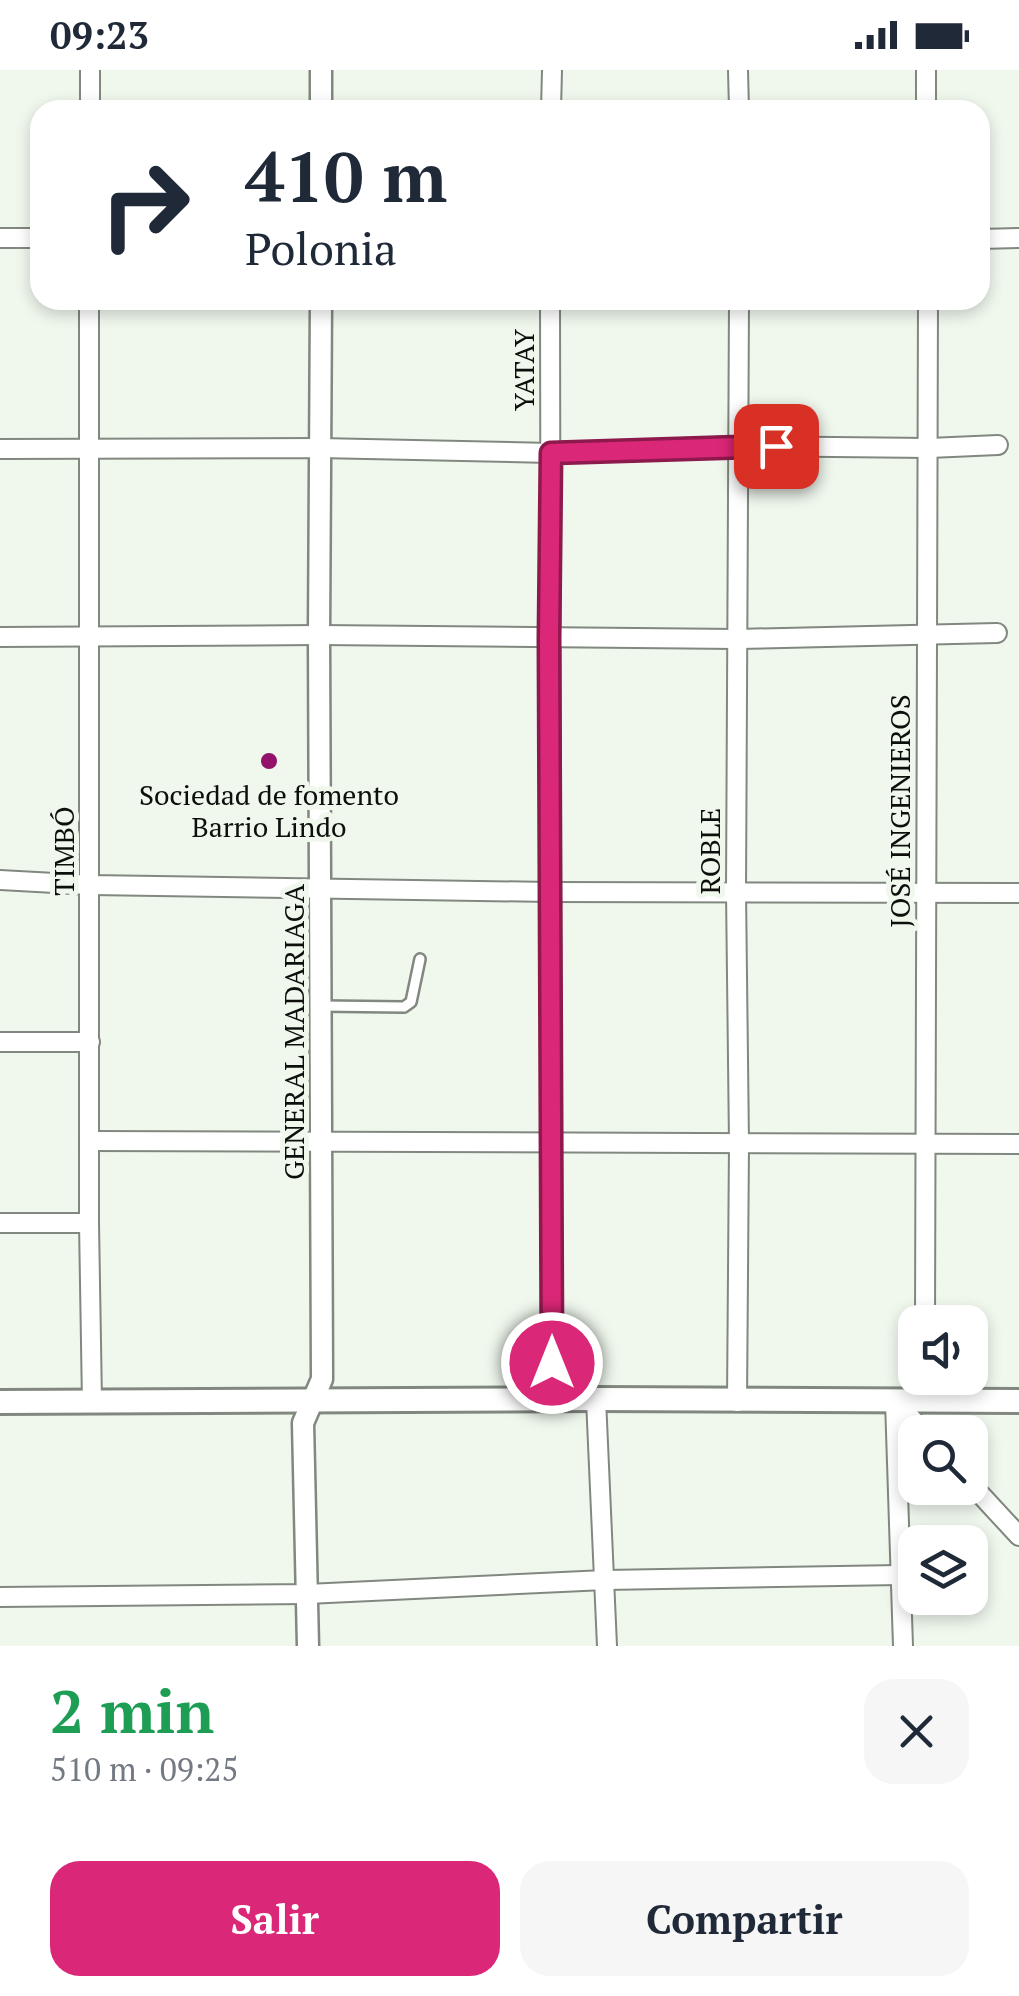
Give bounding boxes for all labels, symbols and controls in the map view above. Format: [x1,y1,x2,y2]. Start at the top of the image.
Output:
text: 09:23 [50,10,149,60]
text: 410 m [245,129,447,222]
icon: right [80,140,210,270]
text: Polonia [245,218,397,278]
street label: YATAY [505,328,542,411]
pin [734,404,819,489]
icon: arrive [749,419,804,474]
street label: JOSÉ INGENIEROS [881,694,918,928]
marker: Sociedad de fomento Barrio Lindo [258,750,280,772]
place label: Sociedad de fomento Barrio Lindo [139,776,399,845]
street label: TIMBÓ [45,806,82,896]
street label: ROBLE [691,808,728,894]
street label: GENERAL MADARIAGA [275,883,312,1180]
map controls [898,1305,988,1615]
button: sound [898,1305,988,1395]
position arrow [500,1311,604,1415]
button: search [898,1415,988,1505]
button: layers [898,1525,988,1615]
text: 2 min [50,1671,214,1750]
button: close [864,1679,969,1784]
text: 510 m · 09:25 [50,1748,238,1790]
button: Salir [50,1861,500,1976]
button: Compartir [520,1861,969,1976]

